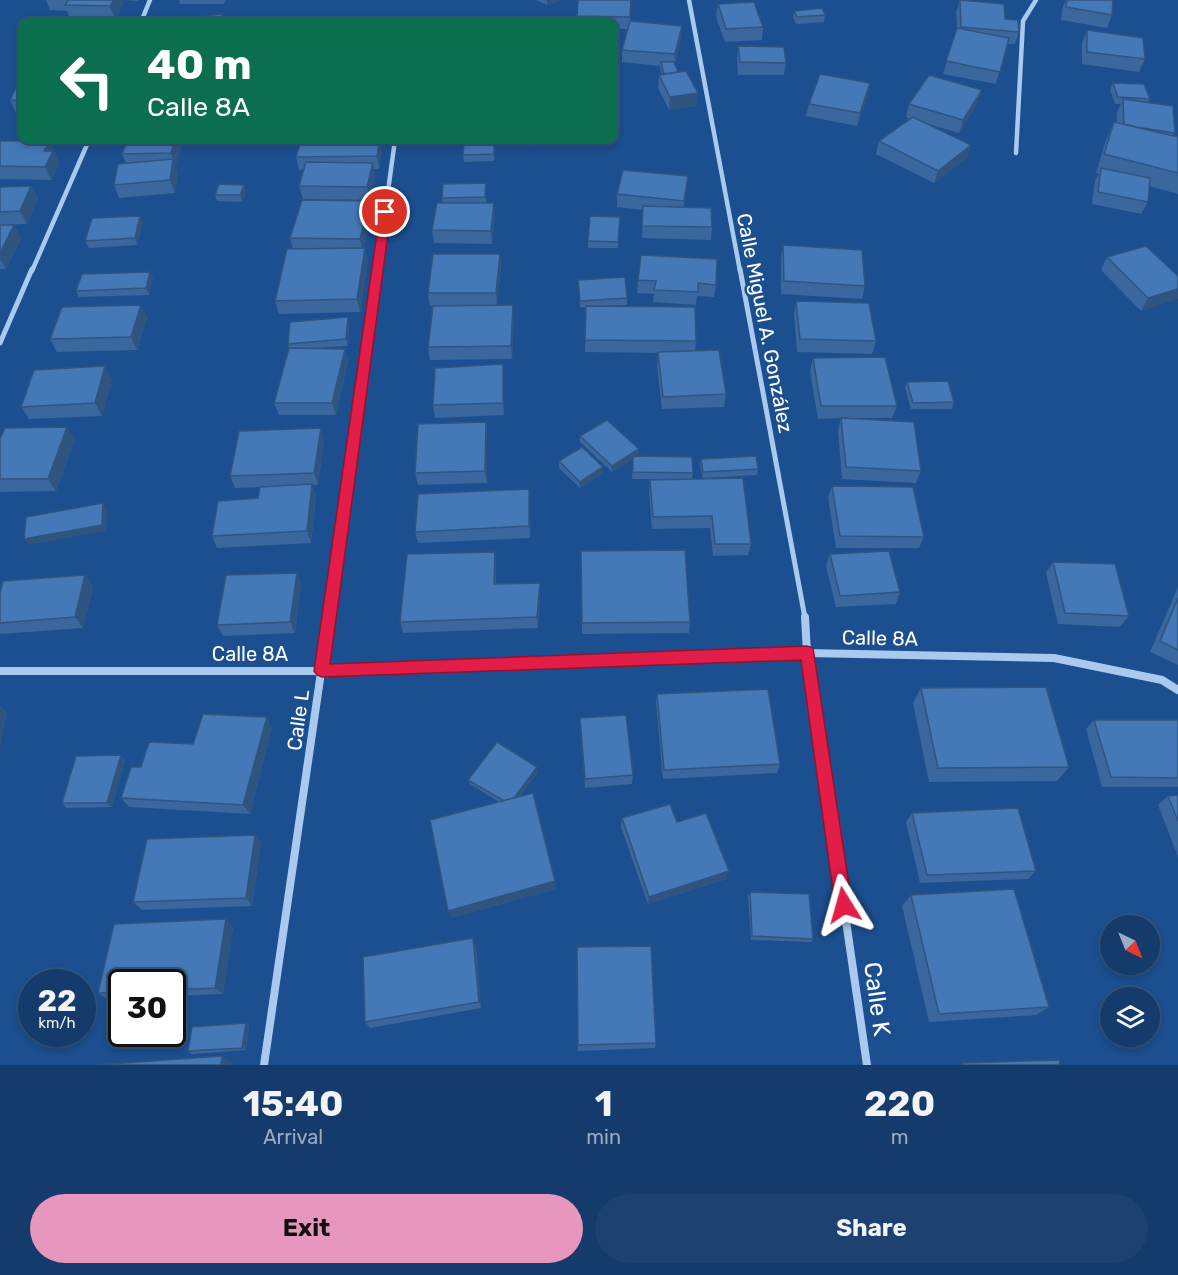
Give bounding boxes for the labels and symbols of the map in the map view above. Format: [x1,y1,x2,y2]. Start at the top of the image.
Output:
pin [359,186,410,237]
street label: Calle Miguel A. González [732,211,798,435]
street label: Calle 8A [842,625,918,651]
street label: Calle 8A [212,642,288,666]
street label: Calle L [282,688,314,752]
position arrow [812,873,876,937]
north arrow [1100,915,1160,975]
street label: Calle K [858,960,896,1038]
speed limit sign: 30 [108,969,186,1047]

